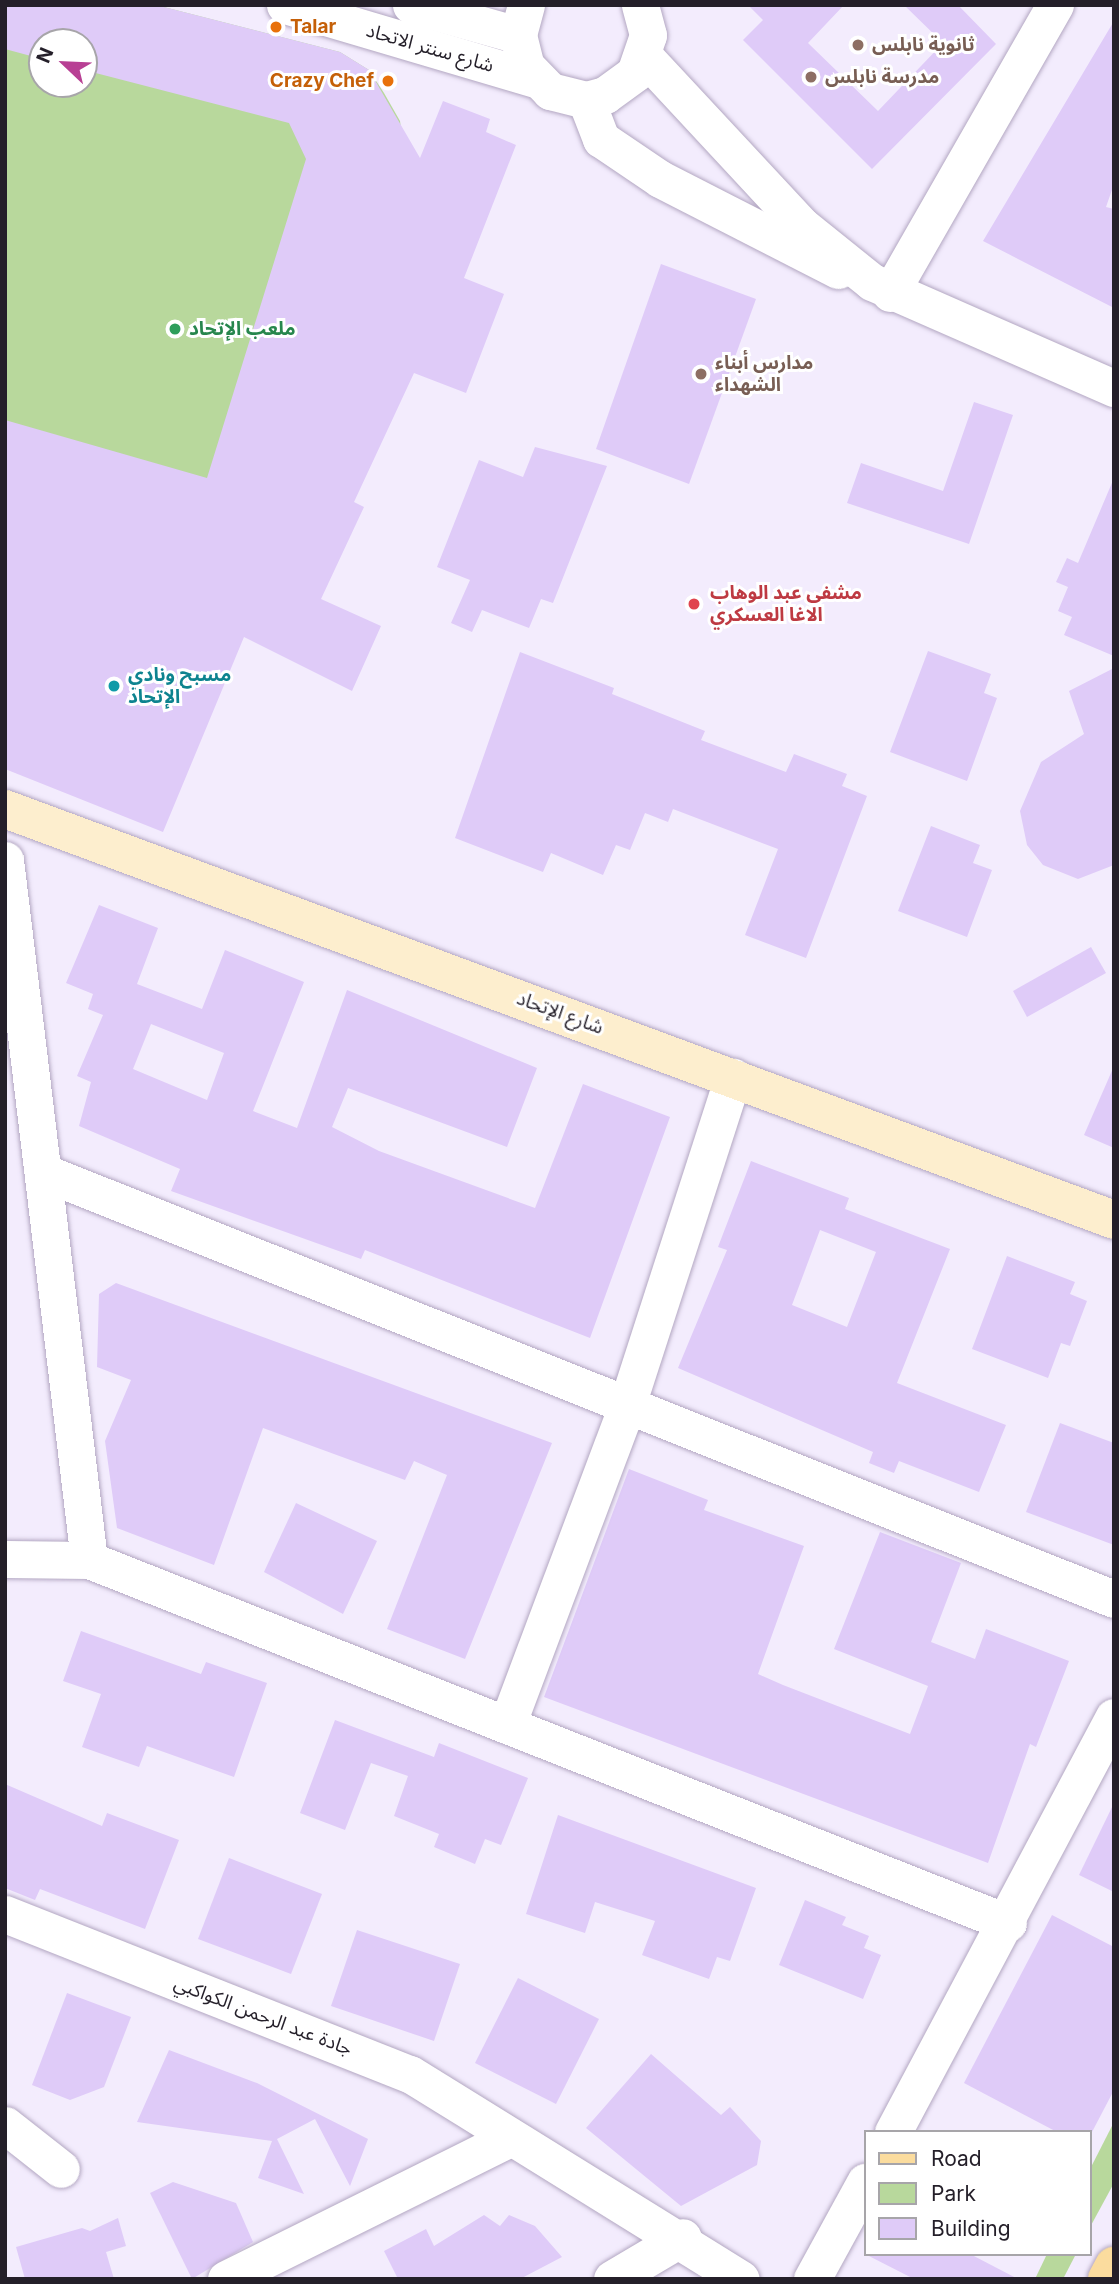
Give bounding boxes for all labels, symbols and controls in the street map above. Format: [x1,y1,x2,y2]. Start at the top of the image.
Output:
place label: Talar [290,16,336,38]
marker: Talar [268,19,284,35]
street label: شارع سنتر الاتحاد [364,19,496,77]
north arrow [28,28,98,98]
place label: ثانوية نابلس [872,34,975,56]
marker: ثانوية نابلس [850,37,866,53]
text: N [32,44,58,67]
place label: مدرسة نابلس [825,66,939,88]
marker: مدرسة نابلس [803,69,819,85]
place label: Crazy Chef [270,70,374,92]
marker: Crazy Chef [380,73,396,89]
place label: ملعب الإتحاد [189,318,296,340]
marker: ملعب الإتحاد [167,321,183,337]
place label: مدارس أبناء الشهداء [715,352,813,396]
marker: مدارس أبناء الشهداء [693,366,709,382]
place label: مشفى عبد الوهاب الاغا العسكري [710,582,862,626]
marker: مشفى عبد الوهاب الاغا العسكري [684,594,704,614]
place label: مسبح ونادي الإتحاد [128,664,231,708]
marker: مسبح ونادي الإتحاد [106,678,122,694]
street label: شارع الإتحاد [514,987,606,1039]
street label: جادة عبد الرحمن الكواكبي [171,1972,355,2060]
legend [864,2130,1091,2256]
text: Road [931,2146,982,2171]
text: Park [931,2181,976,2206]
text: Building [931,2216,1011,2241]

